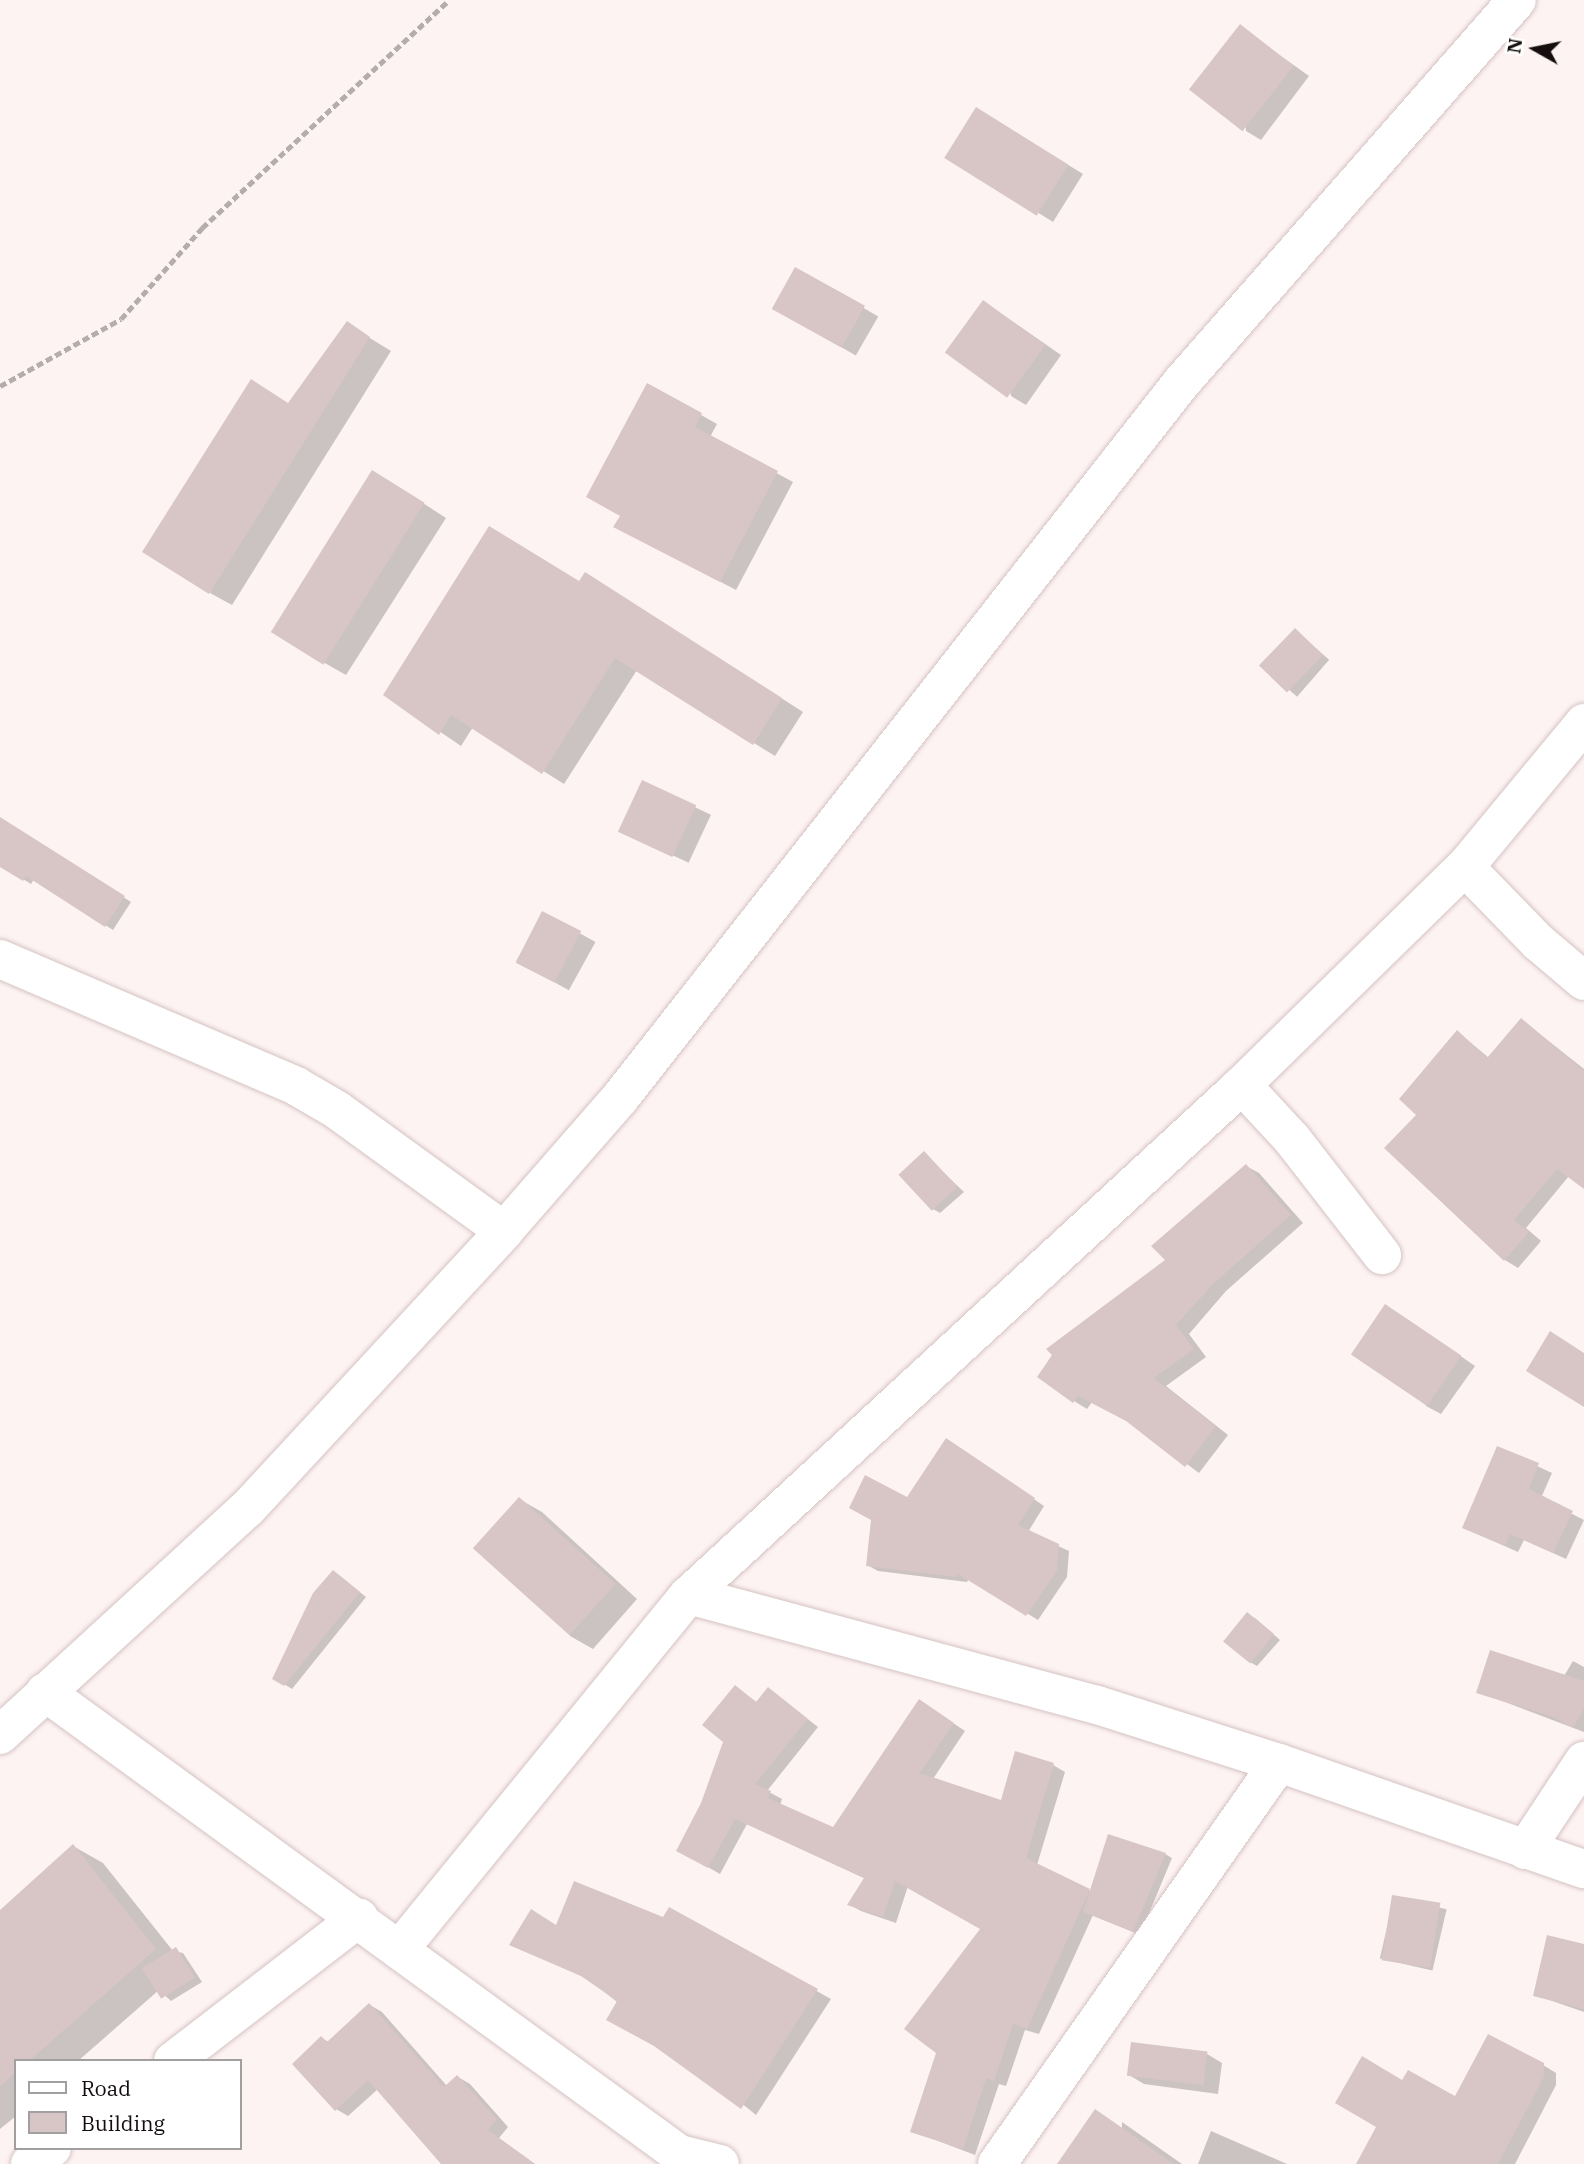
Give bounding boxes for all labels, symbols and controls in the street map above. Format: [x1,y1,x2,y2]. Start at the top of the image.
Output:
north arrow [1500,14,1570,84]
text: N [1501,36,1527,55]
legend [14,2059,242,2150]
text: Road [81,2074,131,2102]
text: Building [81,2109,165,2137]

